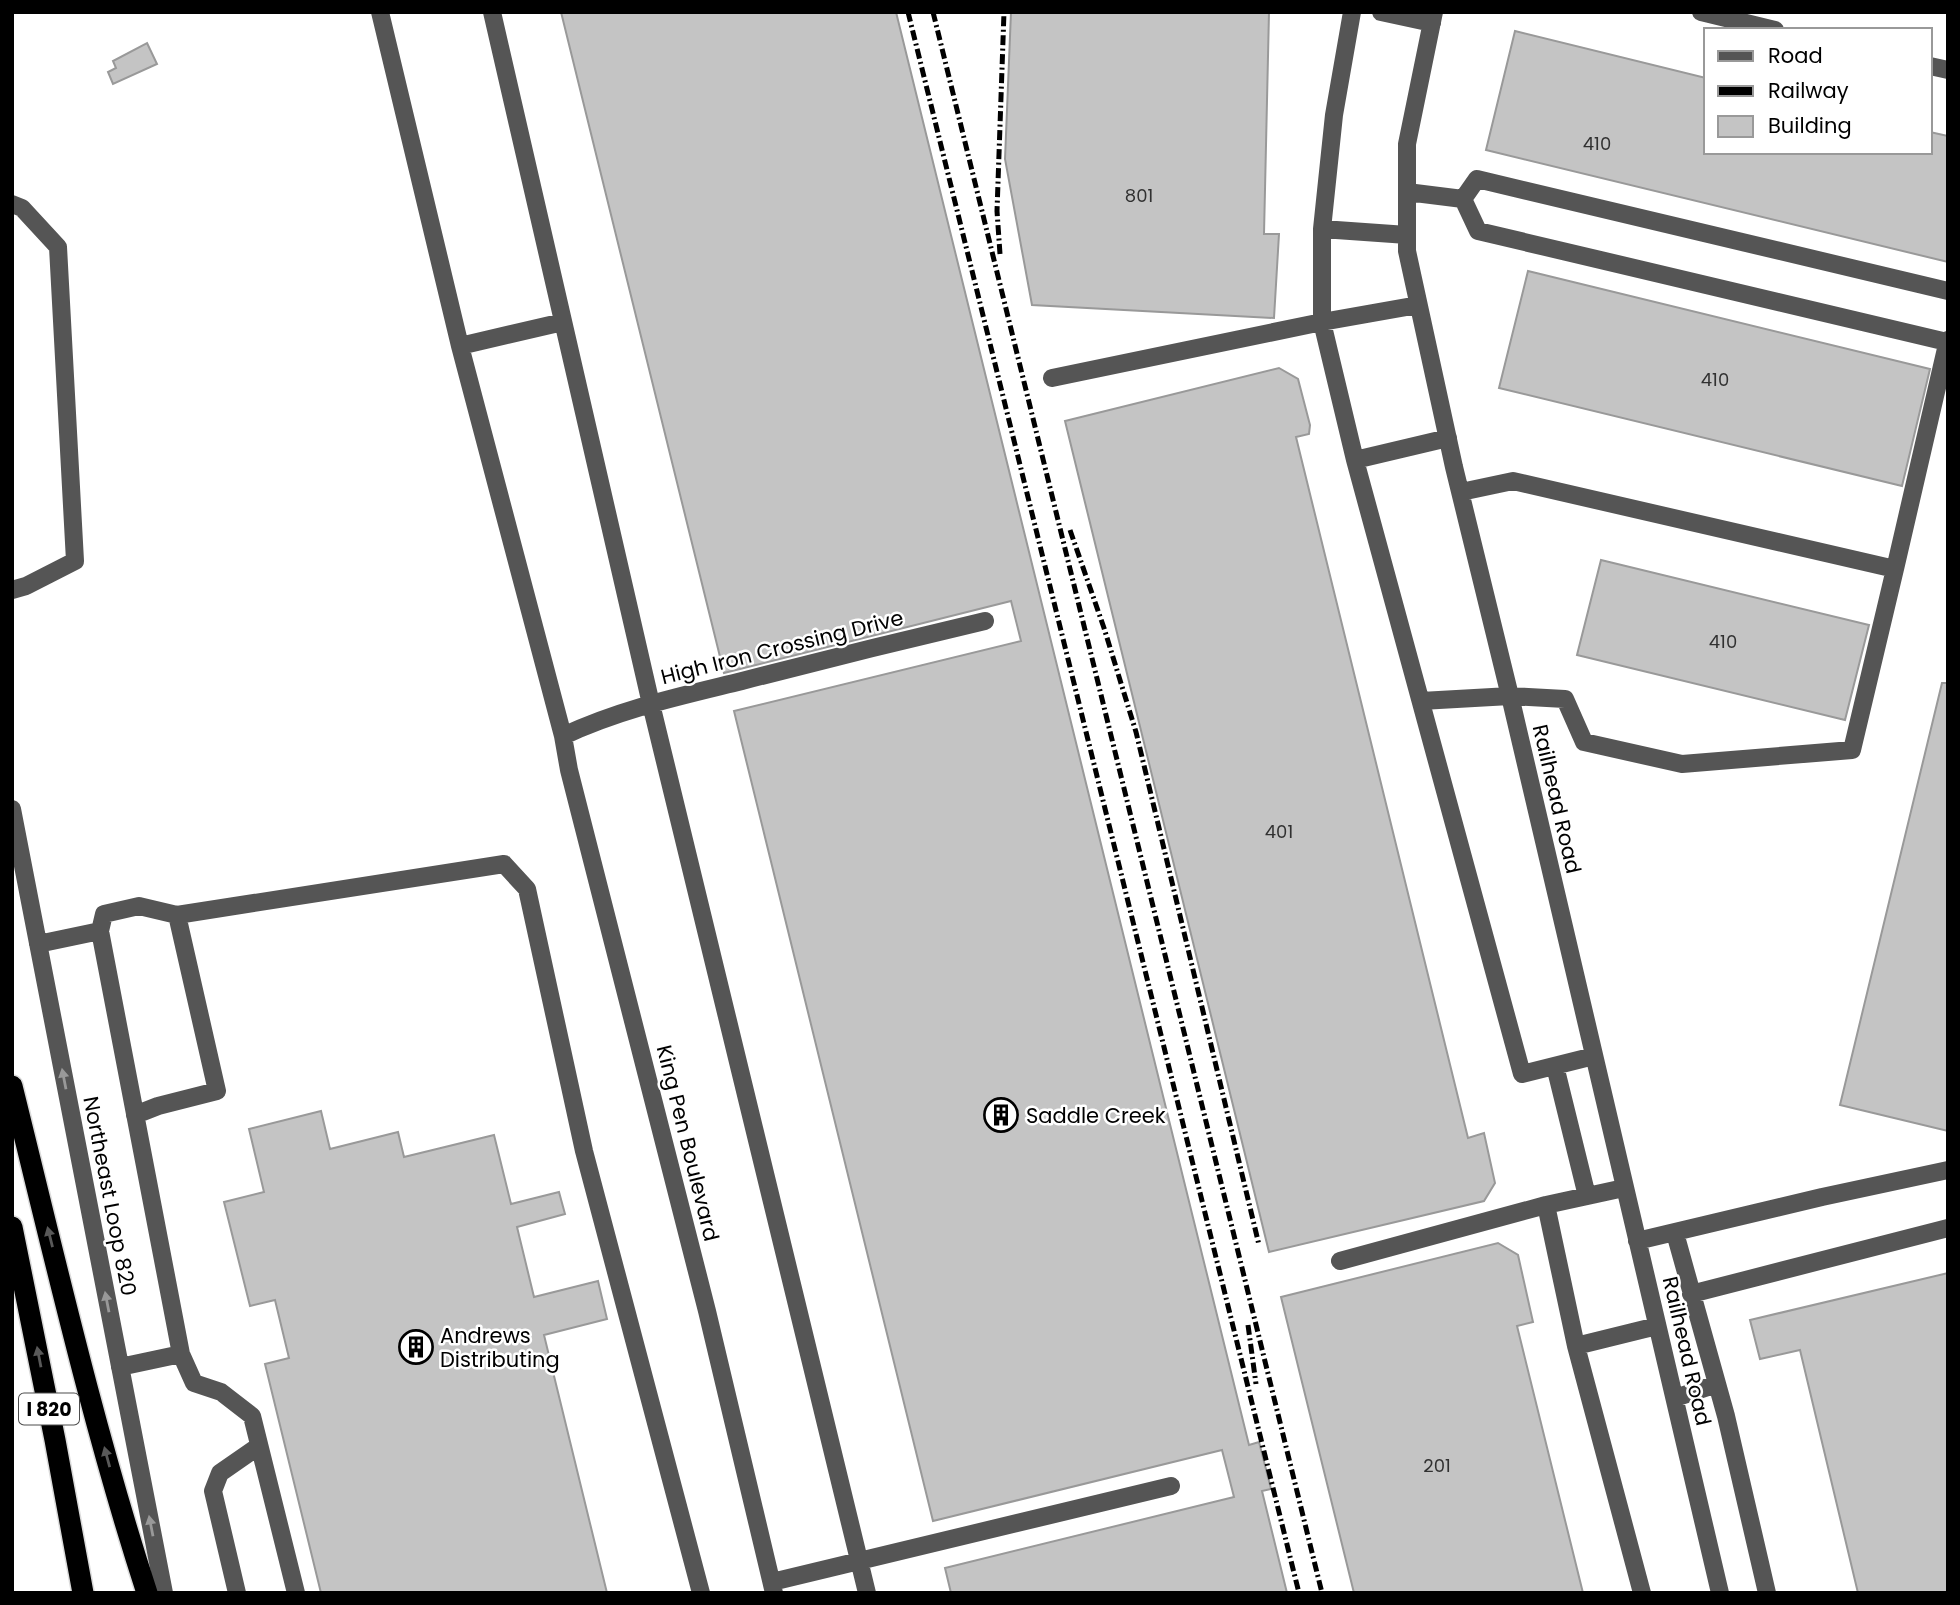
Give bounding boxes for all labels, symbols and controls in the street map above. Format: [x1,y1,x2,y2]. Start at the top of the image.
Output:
legend [1704,28,1932,154]
text: Road [1768,41,1823,70]
text: Railway [1768,76,1849,105]
text: Building [1768,111,1852,140]
house number: 410 [1583,131,1611,156]
house number: 801 [1125,183,1153,208]
house number: 410 [1701,367,1729,392]
street label: High Iron Crossing Drive [658,603,906,691]
house number: 410 [1709,629,1737,654]
street label: Railhead Road [1526,722,1588,876]
house number: 401 [1265,819,1293,844]
street label: King Pen Boulevard [650,1042,726,1244]
one-way arrow [58,1068,69,1090]
street label: Northeast Loop 820 [76,1094,144,1298]
building icon: Saddle Creek [982,1096,1020,1134]
place label: Saddle Creek [1026,1101,1166,1130]
one-way arrow [44,1225,55,1247]
street label: Railhead Road [1656,1274,1718,1428]
one-way arrow [102,1291,113,1313]
place label: Andrews Distributing [440,1321,560,1374]
building icon: Andrews Distributing [397,1328,435,1366]
one-way arrow [33,1346,44,1368]
road number: I 820 [19,1394,79,1424]
one-way arrow [101,1446,111,1467]
house number: 201 [1423,1453,1451,1478]
one-way arrow [145,1515,156,1537]

